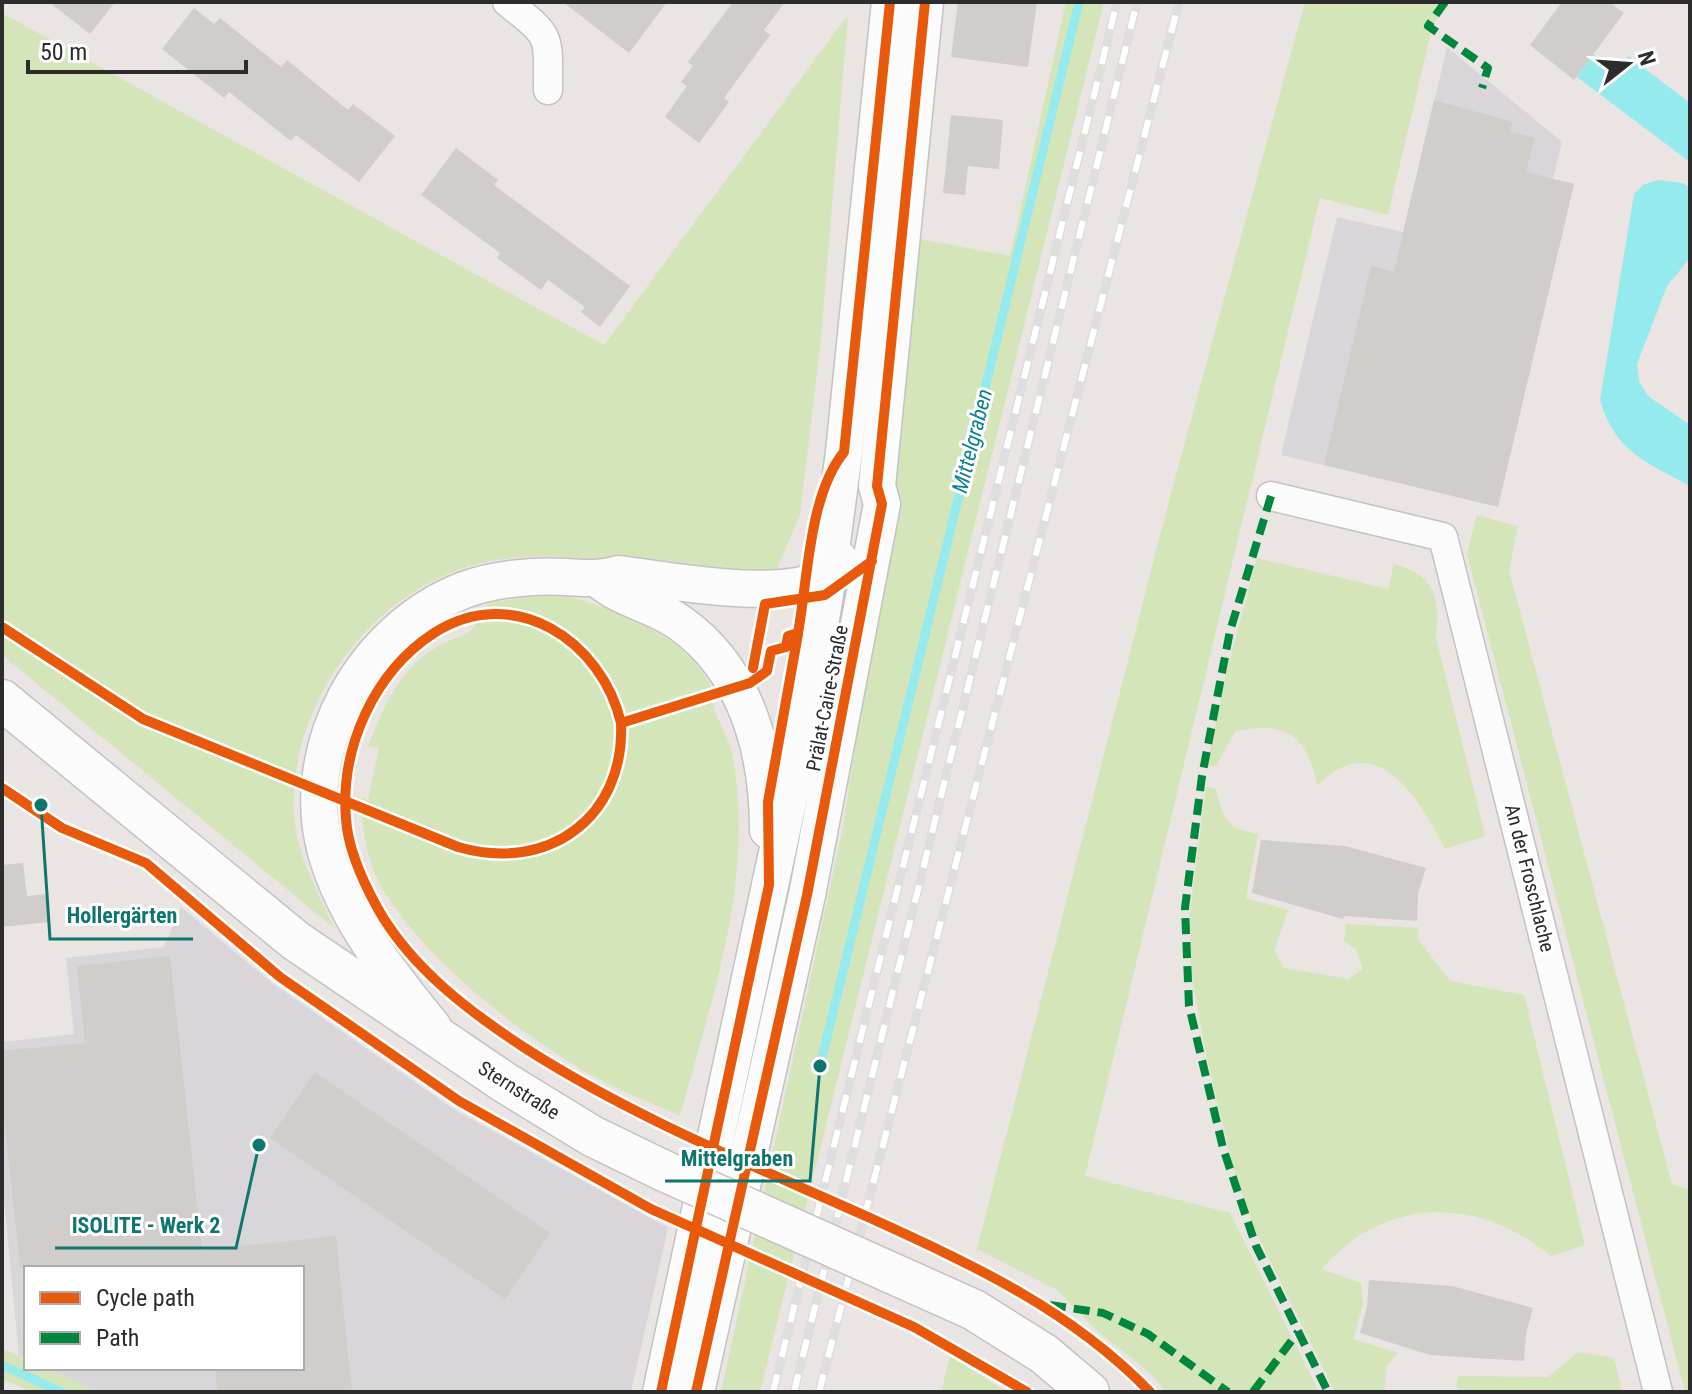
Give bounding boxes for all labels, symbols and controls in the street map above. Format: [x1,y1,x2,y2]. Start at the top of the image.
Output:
scale bar [28,24,246,74]
north arrow [1588,24,1668,104]
text: 50 m [40,38,87,66]
text: N [1633,48,1661,68]
water label: Mittelgraben [947,386,997,496]
street label: Prälat-Caire-Straße [801,623,853,773]
street label: An der Froschlache [1500,802,1560,954]
callout: Hollergärten [50,893,193,939]
text: Hollergärten [67,903,177,928]
street label: Sternstraße [474,1056,564,1124]
callout: Mittelgraben [665,1135,810,1181]
text: Mittelgraben [681,1146,793,1171]
callout: ISOLITE - Werk 2 [55,1202,236,1248]
text: ISOLITE - Werk 2 [72,1213,220,1238]
legend [24,1266,304,1370]
text: Cycle path [96,1284,195,1312]
text: Path [96,1324,139,1352]

